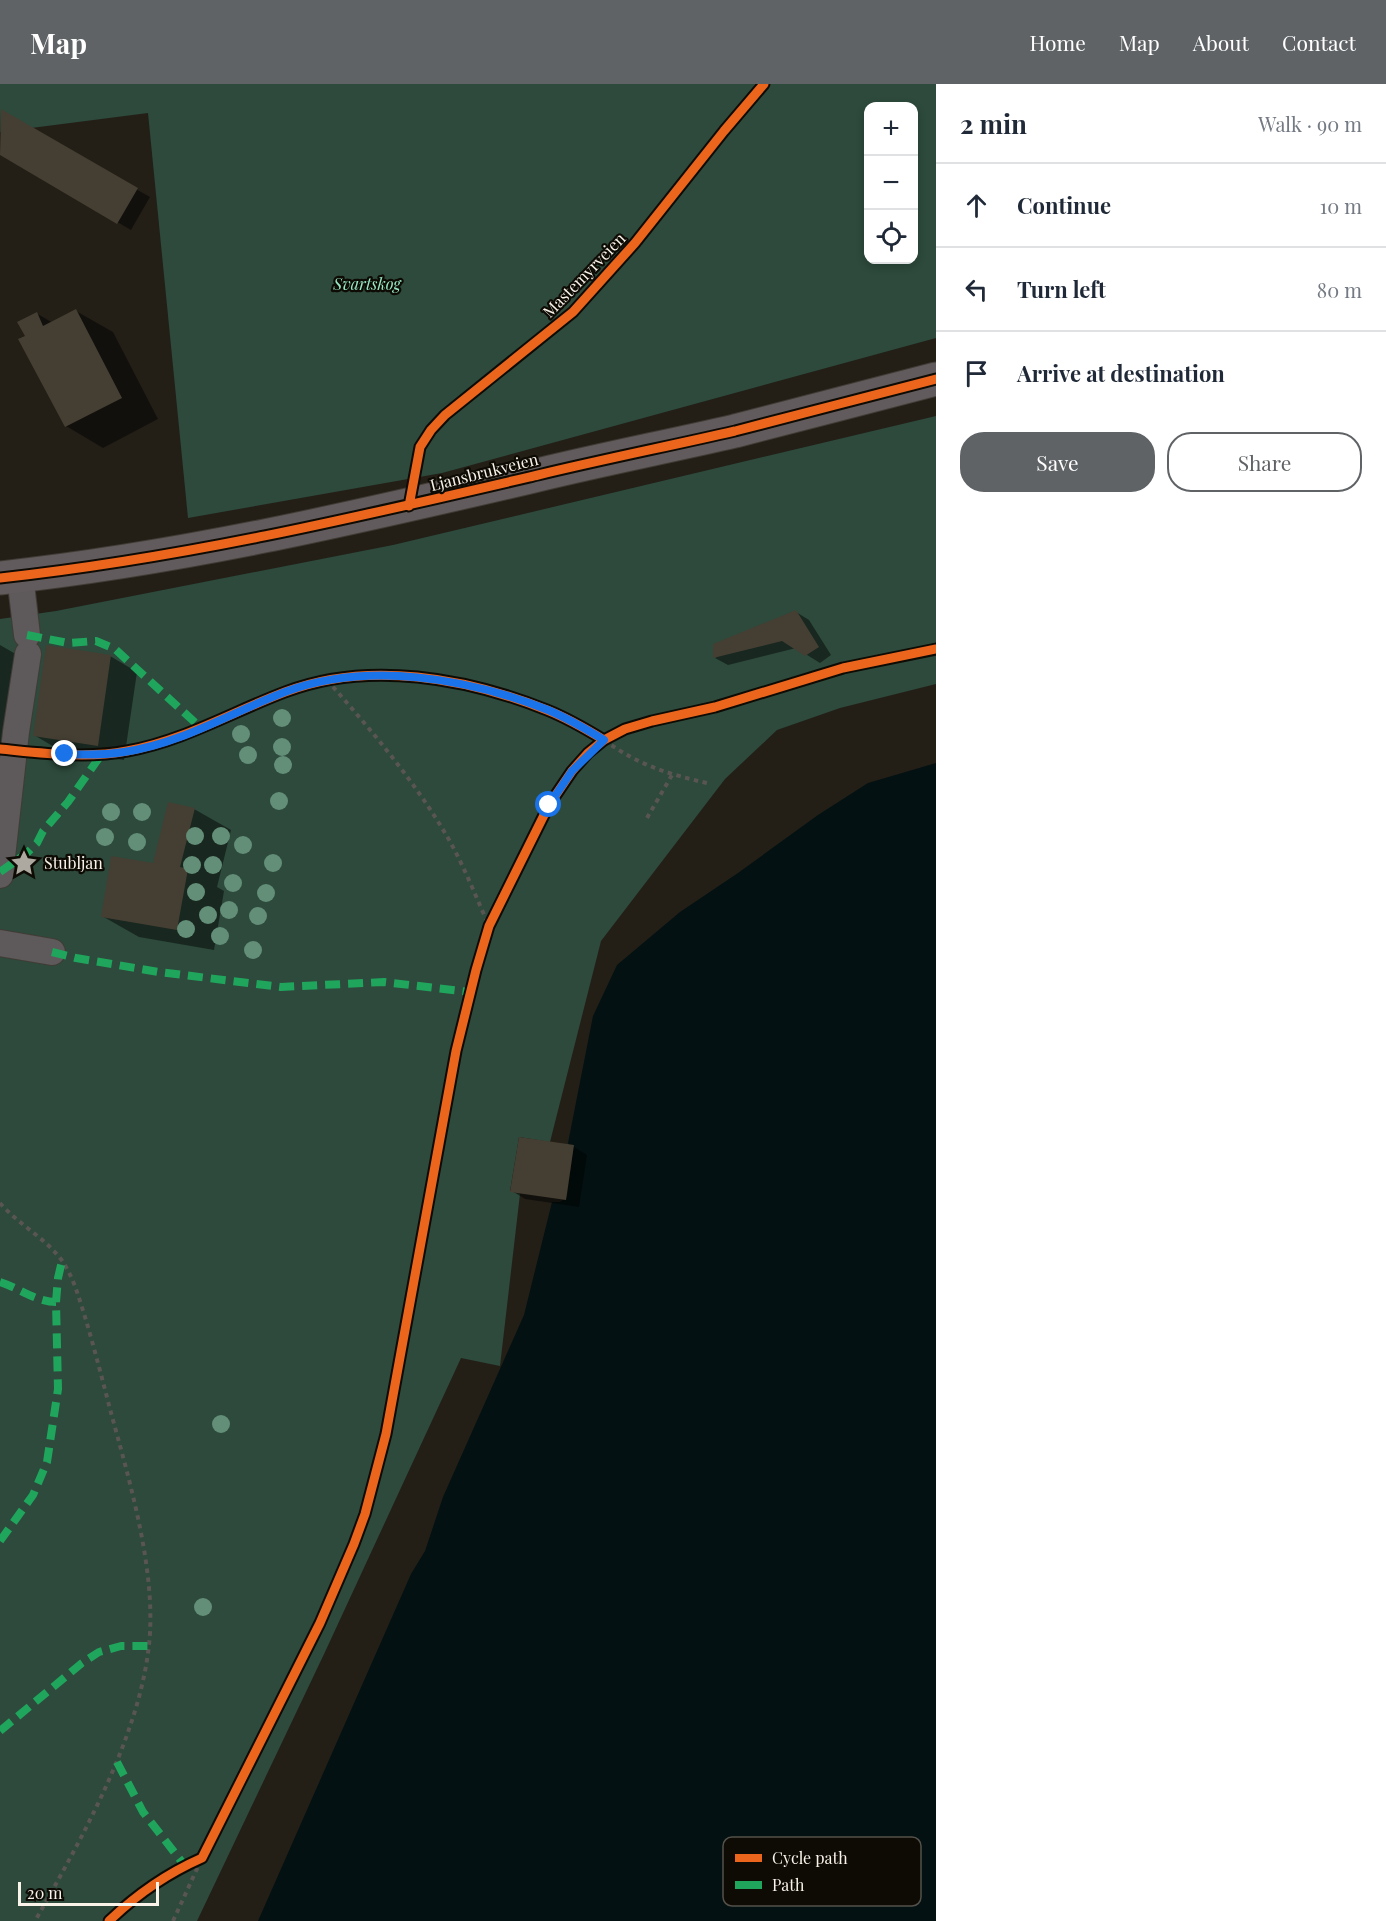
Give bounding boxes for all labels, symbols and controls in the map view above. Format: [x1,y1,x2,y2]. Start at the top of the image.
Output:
text: Map [30,24,87,61]
text: Home [1030,28,1086,56]
text: Map [1119,28,1160,56]
text: About [1193,28,1249,56]
text: Contact [1282,28,1356,56]
map controls [864,102,918,264]
button: + [864,102,918,156]
text: 2 min [960,106,1027,141]
text: Walk · 90 m [1258,110,1362,137]
button: − [864,156,918,210]
icon: ahead [960,189,993,222]
text: Continue [1017,190,1111,220]
text: 10 m [1320,192,1362,219]
button: locate [864,210,918,264]
street label: Mastemyrveien [538,227,630,322]
park label: Svartskog [332,273,402,294]
icon: left [960,273,993,306]
text: Turn left [1017,274,1106,304]
text: 80 m [1317,276,1362,303]
icon: arrive [960,357,993,390]
text: Arrive at destination [1017,358,1225,388]
button: Save [960,432,1155,492]
button: Share [1167,432,1362,492]
street label: Ljansbrukveien [428,448,541,495]
route end [51,740,77,766]
route start [535,791,561,817]
place icon: Stubljan [9,848,39,878]
place label: Stubljan [44,852,103,873]
legend [723,1837,921,1906]
text: Cycle path [772,1847,848,1868]
text: Path [772,1874,805,1895]
scale bar [18,1879,159,1906]
text: 20 m [27,1882,62,1903]

